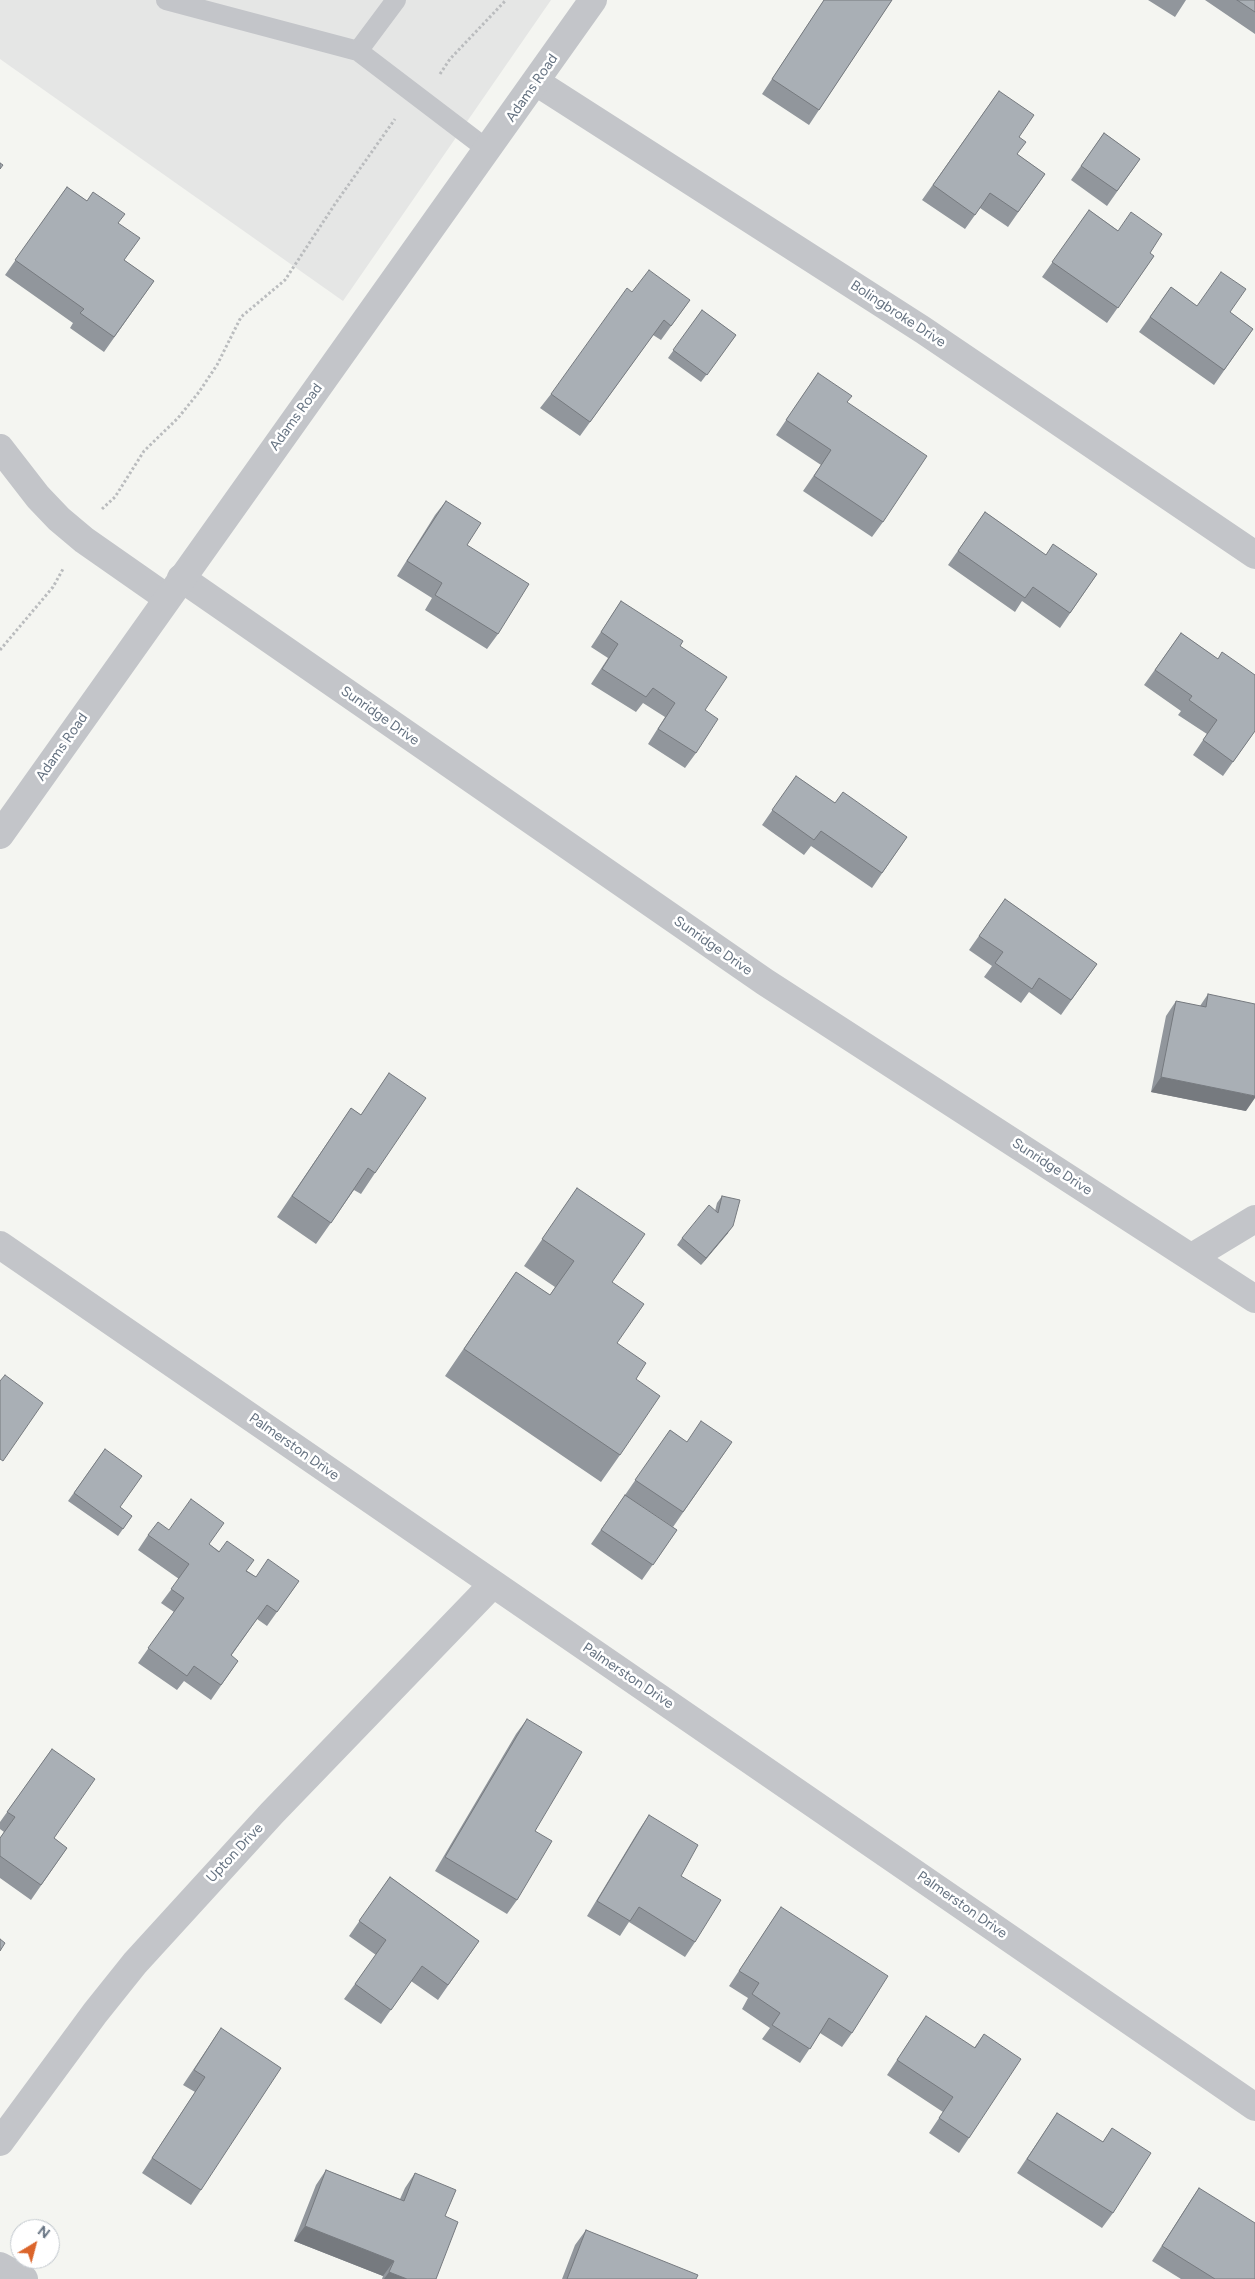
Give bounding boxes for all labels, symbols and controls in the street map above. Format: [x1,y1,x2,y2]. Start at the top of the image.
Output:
street label: Adams Road [503,51,561,125]
street label: Bolingbroke Drive [847,277,949,351]
street label: Adams Road [266,380,326,454]
street label: Sunridge Drive [337,683,423,749]
street label: Adams Road [33,710,91,784]
street label: Sunridge Drive [670,913,756,979]
street label: Sunridge Drive [1009,1135,1095,1199]
street label: Palmerston Drive [246,1410,342,1484]
street label: Palmerston Drive [579,1639,677,1713]
street label: Upton Drive [203,1820,267,1886]
street label: Palmerston Drive [914,1868,1010,1942]
north arrow [10,2219,60,2269]
text: N [34,2222,53,2242]

